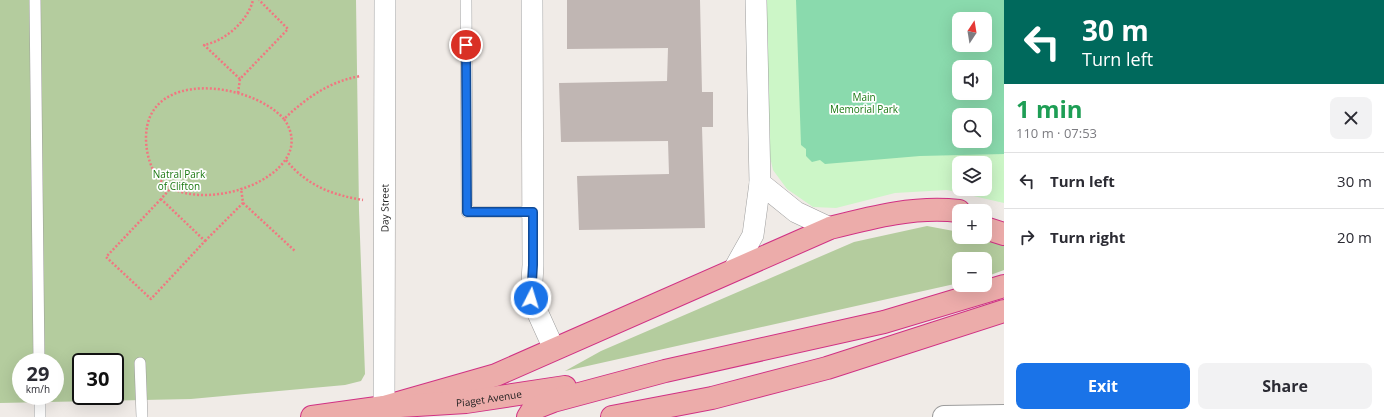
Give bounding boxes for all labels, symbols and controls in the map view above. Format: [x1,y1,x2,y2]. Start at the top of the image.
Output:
text: 30 m [1082,11,1149,49]
north arrow [952,12,992,52]
map controls [952,12,992,292]
icon: left [1016,16,1068,68]
pin [449,28,483,62]
icon: arrive [455,34,477,56]
text: Turn left [1082,47,1153,71]
button: sound [952,60,992,100]
park label: Main Memorial Park [830,90,899,116]
text: 1 min [1016,92,1083,125]
button: close [1330,97,1372,139]
button: search [952,108,992,148]
text: 110 m · 07:53 [1016,124,1097,142]
button: layers [952,156,992,196]
park label: Natral Park of Clifton [153,167,206,193]
icon: left [1016,170,1038,192]
text: Turn left [1050,171,1115,191]
text: 30 m [1337,171,1372,191]
street label: Day Street [377,183,392,232]
button: + [952,204,992,244]
icon: right [1016,226,1038,248]
text: Turn right [1050,227,1125,247]
text: 20 m [1337,227,1372,247]
button: − [952,252,992,292]
position arrow [510,277,552,319]
speed limit sign: 30 [72,353,124,405]
text: 29 [27,360,49,387]
button: Exit [1016,363,1190,409]
button: Share [1198,363,1372,409]
text: km/h [26,382,50,396]
street label: Piaget Avenue [456,387,523,410]

